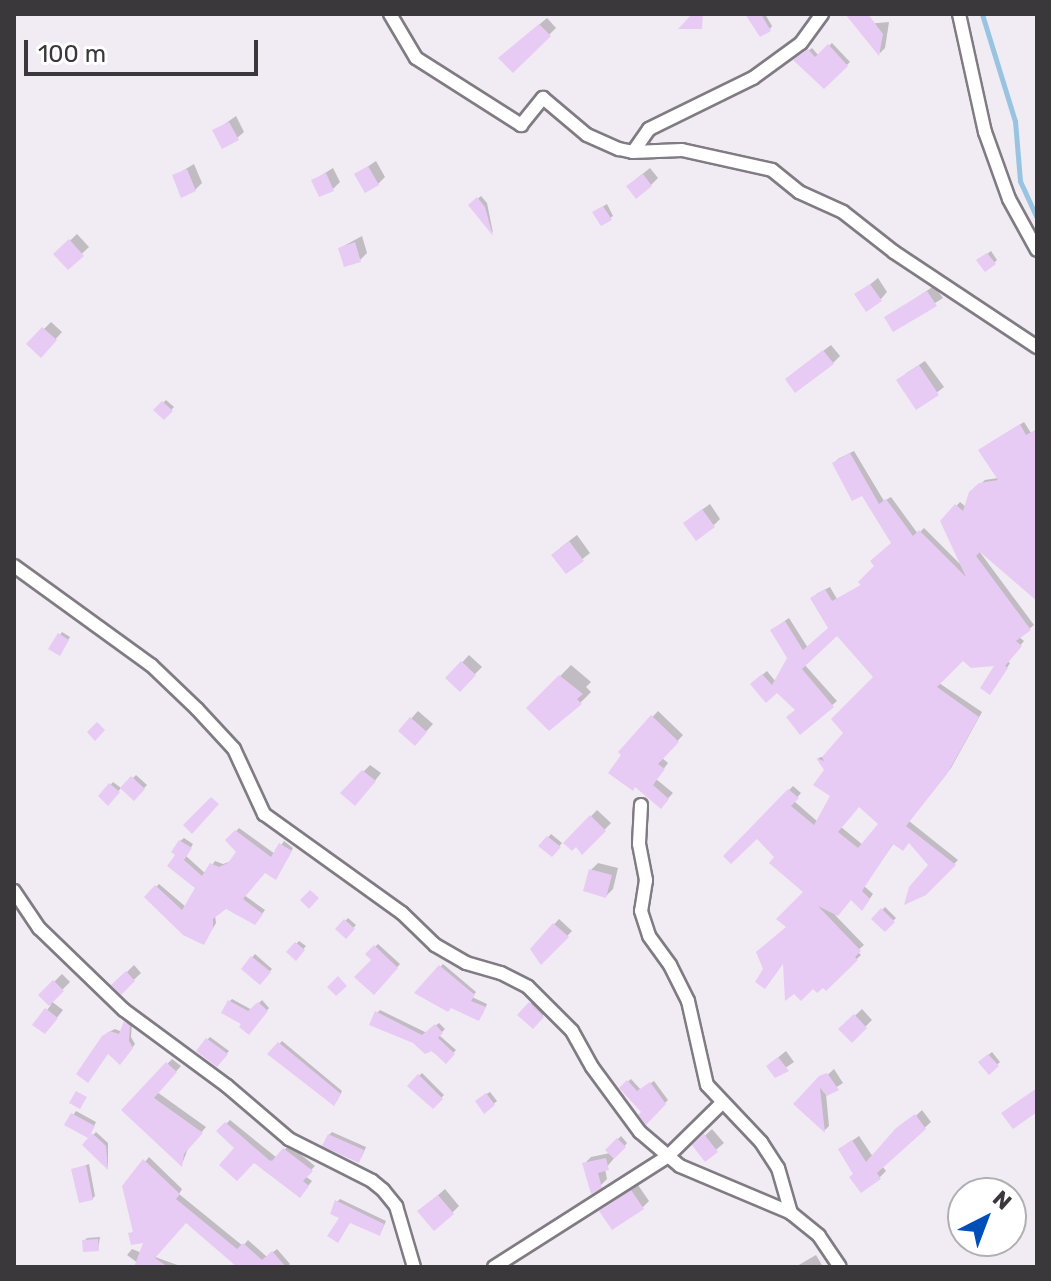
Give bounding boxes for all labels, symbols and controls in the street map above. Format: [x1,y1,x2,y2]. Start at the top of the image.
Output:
scale bar [28,24,262,74]
text: 100 m [38,40,106,68]
north arrow [947,1177,1027,1257]
text: N [987,1185,1017,1216]

